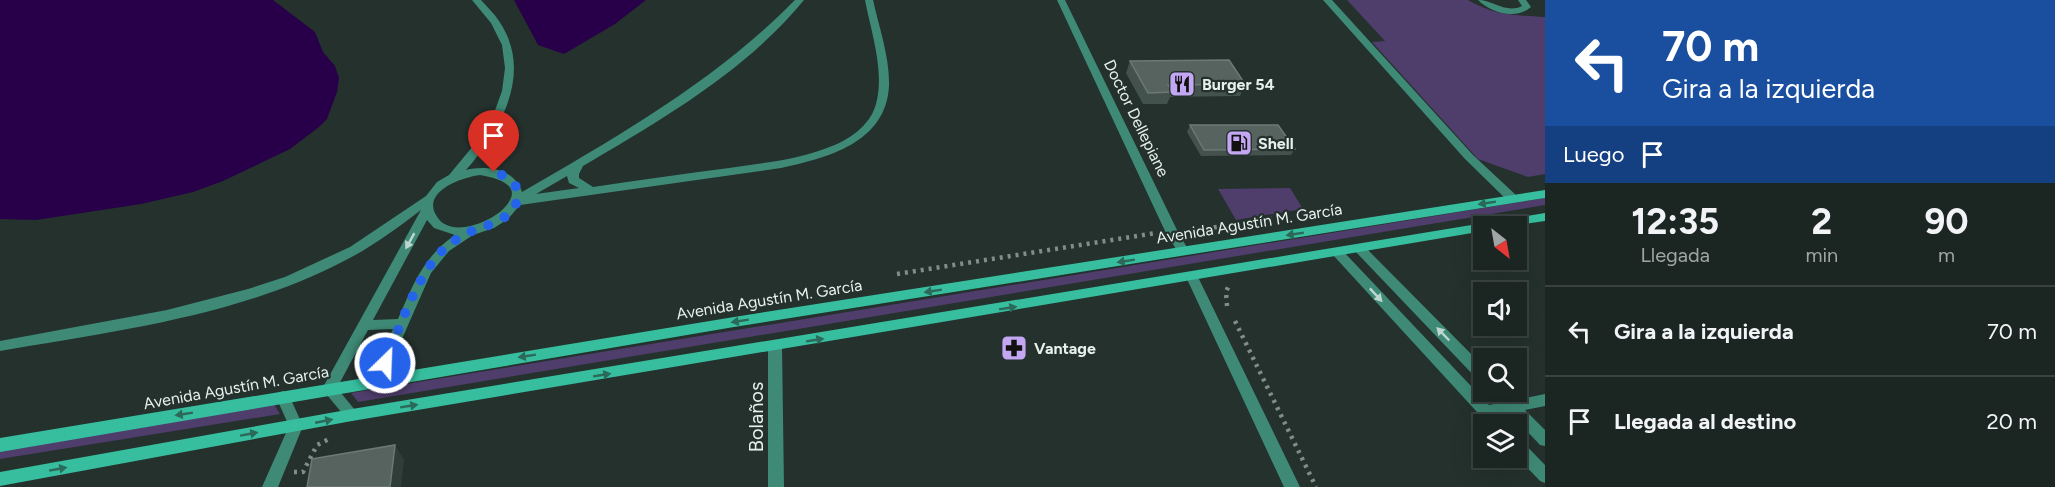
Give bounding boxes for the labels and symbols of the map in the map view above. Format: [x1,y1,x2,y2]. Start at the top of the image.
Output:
street label: Doctor Dellepiane [1100,56,1173,180]
restaurant icon: Burger 54 [1167,69,1197,99]
place label: Burger 54 [1202,75,1275,94]
pin [468,110,519,172]
fuel station icon: Shell [1224,128,1254,158]
place label: Shell [1258,134,1294,153]
street label: Avenida Agustín M. García [1155,199,1343,248]
one-way arrow [1478,199,1497,208]
north arrow [1473,216,1527,270]
one-way arrow [1285,229,1304,238]
one-way arrow [405,232,415,249]
one-way arrow [1116,256,1135,265]
street label: Avenida Agustín M. García [675,275,863,324]
one-way arrow [923,286,942,295]
one-way arrow [1369,287,1382,302]
one-way arrow [998,303,1017,312]
one-way arrow [731,317,750,326]
one-way arrow [1436,327,1450,342]
position arrow [353,331,417,395]
pharmacy icon: Vantage [999,333,1029,363]
one-way arrow [806,335,825,344]
place label: Vantage [1034,339,1096,358]
one-way arrow [518,352,537,361]
street label: Avenida Agustín M. García [142,362,330,413]
one-way arrow [593,370,612,379]
street label: Bolaños [744,382,768,452]
one-way arrow [400,401,419,410]
one-way arrow [175,410,194,419]
one-way arrow [315,416,334,425]
one-way arrow [240,429,259,438]
one-way arrow [48,464,67,473]

